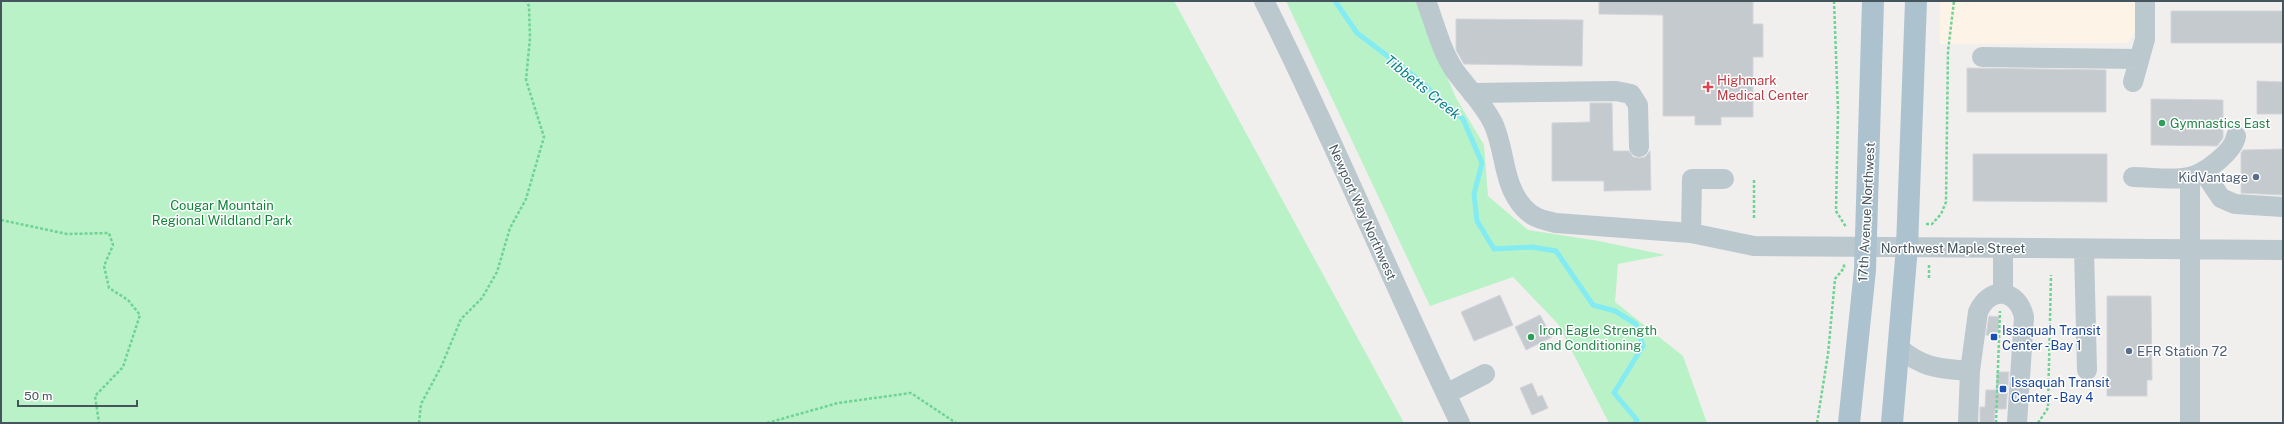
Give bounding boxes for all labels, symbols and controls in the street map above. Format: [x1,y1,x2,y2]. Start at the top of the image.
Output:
water label: Tibbetts Creek [1382,52,1464,123]
place label: Highmark Medical Center [1717,73,1809,103]
marker: Highmark Medical Center [1702,81,1714,93]
place label: Gymnastics East [2170,116,2270,131]
marker: Gymnastics East [2157,118,2167,128]
street label: Newport Way Northwest [1326,142,1399,282]
street label: 17th Avenue Northwest [1855,142,1878,282]
place label: KidVantage [2178,170,2248,185]
marker: KidVantage [2251,172,2261,182]
park label: Cougar Mountain Regional Wildland Park [152,198,292,228]
street label: Northwest Maple Street [1881,241,2025,256]
place label: Iron Eagle Strength and Conditioning [1539,323,1657,353]
place label: Issaquah Transit Center - Bay 1 [2002,323,2101,353]
marker: Iron Eagle Strength and Conditioning [1526,332,1536,342]
marker: Issaquah Transit Center - Bay 1 [1989,332,1999,342]
place label: EFR Station 72 [2137,344,2227,359]
marker: EFR Station 72 [2124,346,2134,356]
place label: Issaquah Transit Center - Bay 4 [2011,375,2110,405]
scale bar [18,382,137,408]
marker: Issaquah Transit Center - Bay 4 [1998,384,2008,394]
text: 50 m [24,389,52,403]

